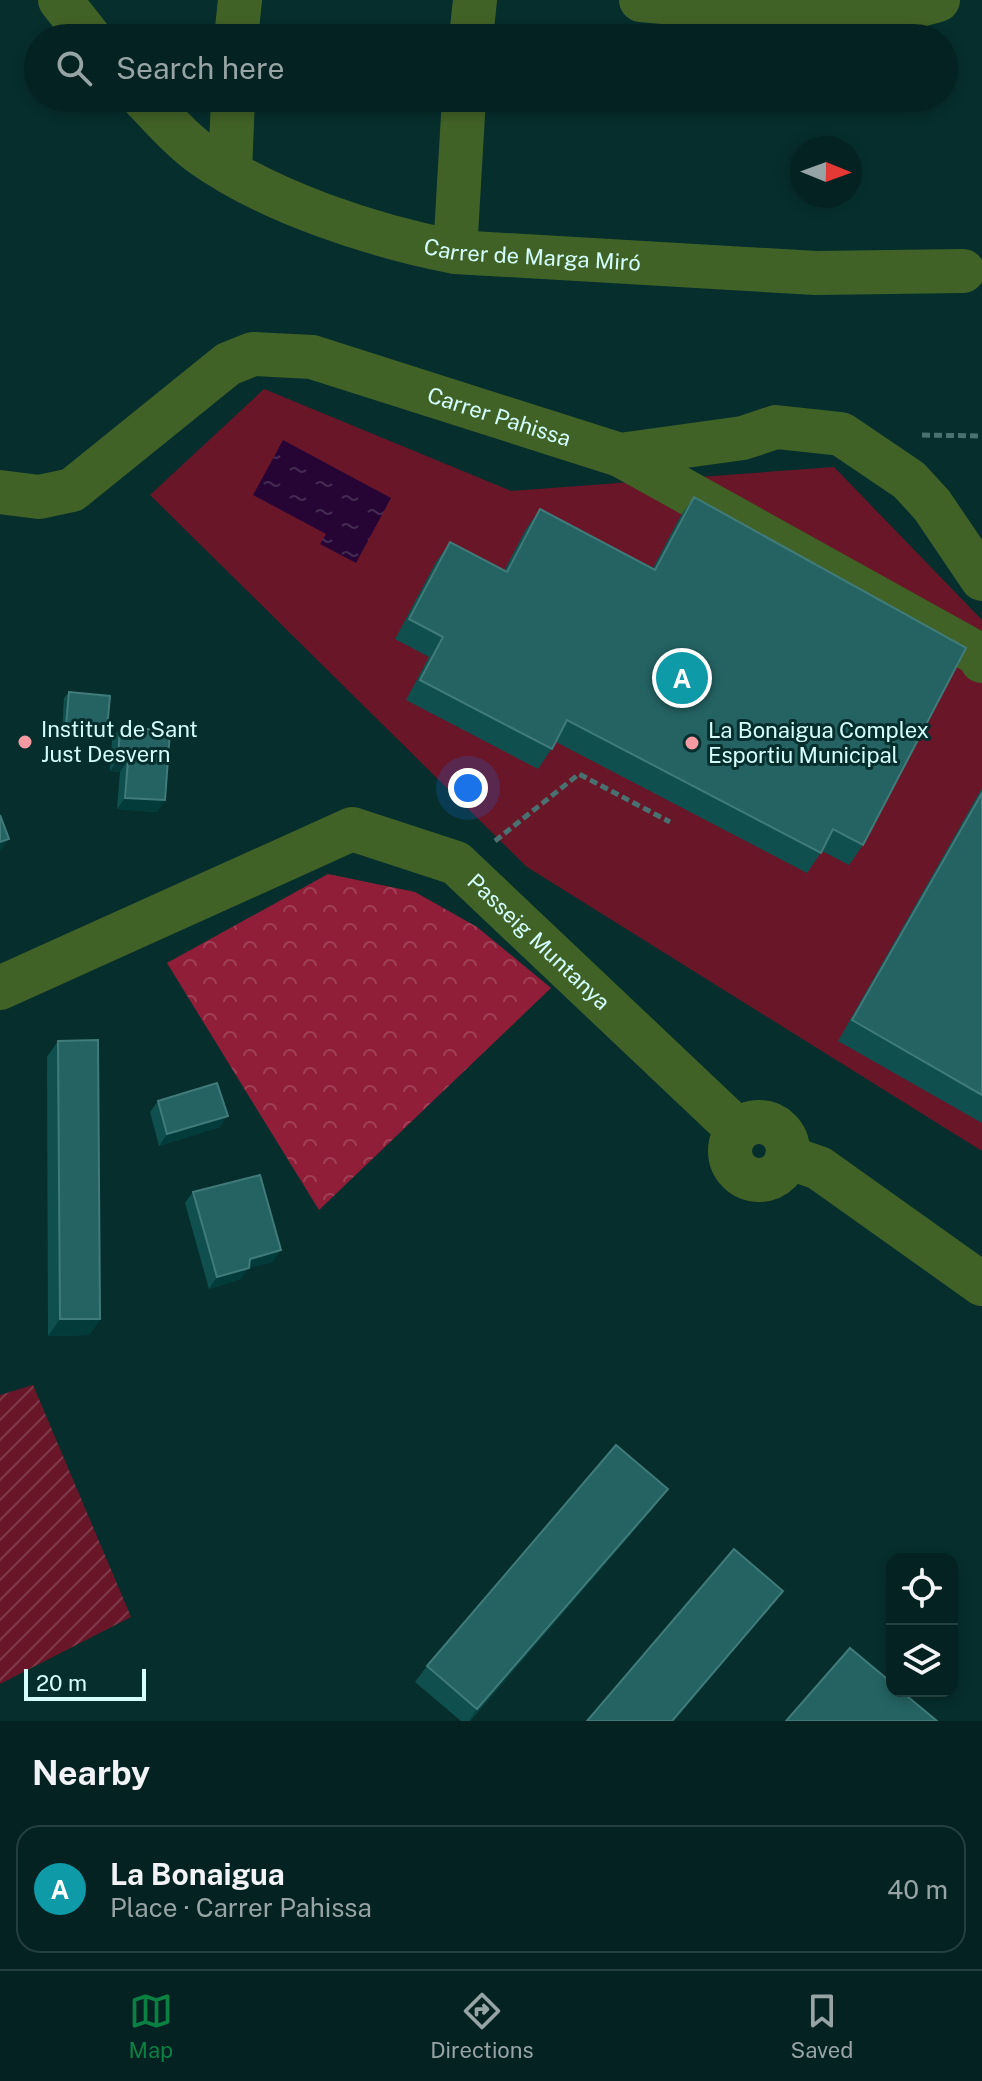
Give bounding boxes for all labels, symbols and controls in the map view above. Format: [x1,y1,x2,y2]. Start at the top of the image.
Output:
search box [24,24,958,112]
icon: search [52,46,96,90]
text: Search here [116,50,284,86]
north arrow [790,136,862,208]
street label: Carrer de Marga Miró [421,233,642,276]
street label: Carrer Pahissa [424,382,574,452]
pin: A [656,648,708,708]
place label: Institut de Sant Just Desvern [41,716,198,767]
place label: La Bonaigua Complex Esportiu Municipal [708,717,929,768]
marker: Institut de Sant Just Desvern [16,733,34,751]
marker: La Bonaigua Complex Esportiu Municipal [683,734,701,752]
your location [448,768,488,808]
street label: Passeig Muntanya [462,868,616,1015]
map controls [886,1553,958,1697]
button: locate [886,1553,958,1625]
button: layers [886,1625,958,1697]
scale bar [24,1665,146,1701]
text: 20 m [36,1670,87,1696]
text: Nearby [32,1753,150,1793]
text: La Bonaigua [110,1856,285,1892]
text: A [51,1874,69,1905]
text: 40 m [887,1874,948,1905]
text: Place · Carrer Pahissa [110,1892,372,1923]
tab: Map [129,1989,173,2063]
tab: Directions [430,1989,534,2063]
tab: Saved [791,1989,853,2063]

